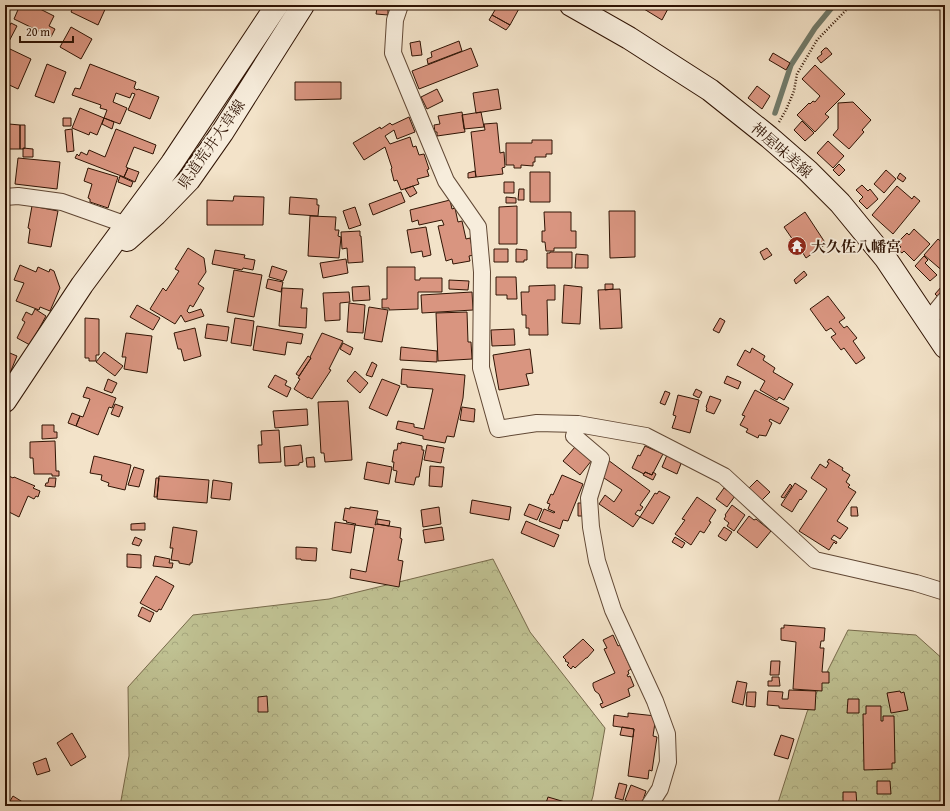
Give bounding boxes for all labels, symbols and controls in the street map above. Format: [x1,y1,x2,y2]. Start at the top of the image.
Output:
scale bar [20,18,73,44]
text: 20 m [26,23,50,40]
street label: 県道荒井大草線 [172,95,250,193]
street label: 神屋味美線 [747,117,817,183]
temple icon: 大久佐八幡宮 [786,235,808,257]
place label: 大久佐八幡宮 [811,236,901,257]

